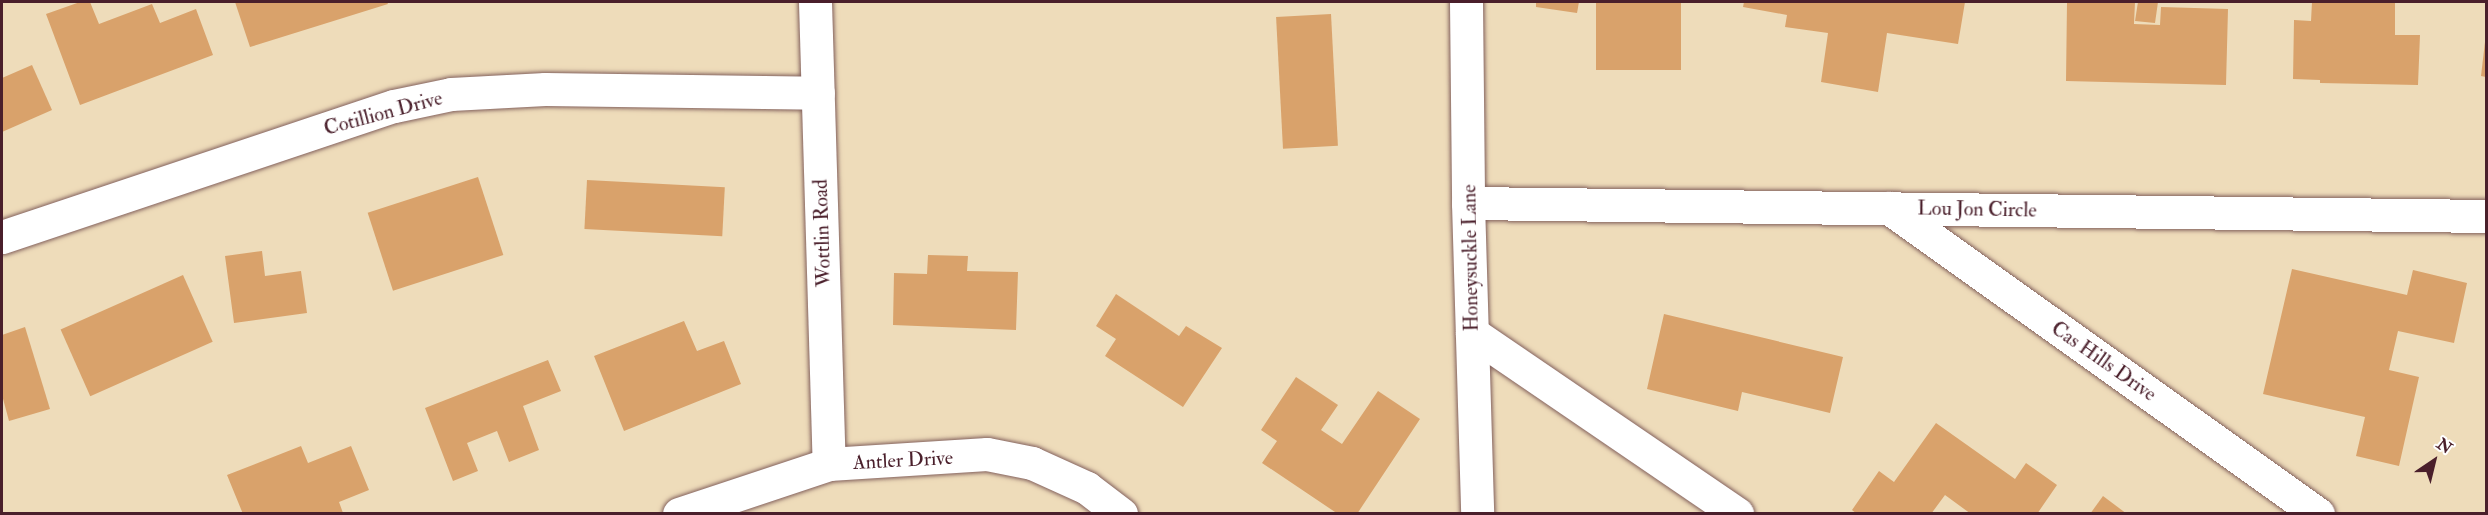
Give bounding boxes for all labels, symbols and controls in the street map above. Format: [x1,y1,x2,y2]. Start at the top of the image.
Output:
street label: Cotillion Drive [321,86,445,140]
street label: Wottlin Road [808,179,836,287]
street label: Honeysuckle Lane [1457,184,1483,332]
street label: Lou Jon Circle [1917,196,2037,222]
street label: Cas Hills Drive [2047,316,2161,406]
north arrow [2404,431,2464,491]
text: N [2433,434,2456,459]
street label: Antler Drive [852,445,954,475]

